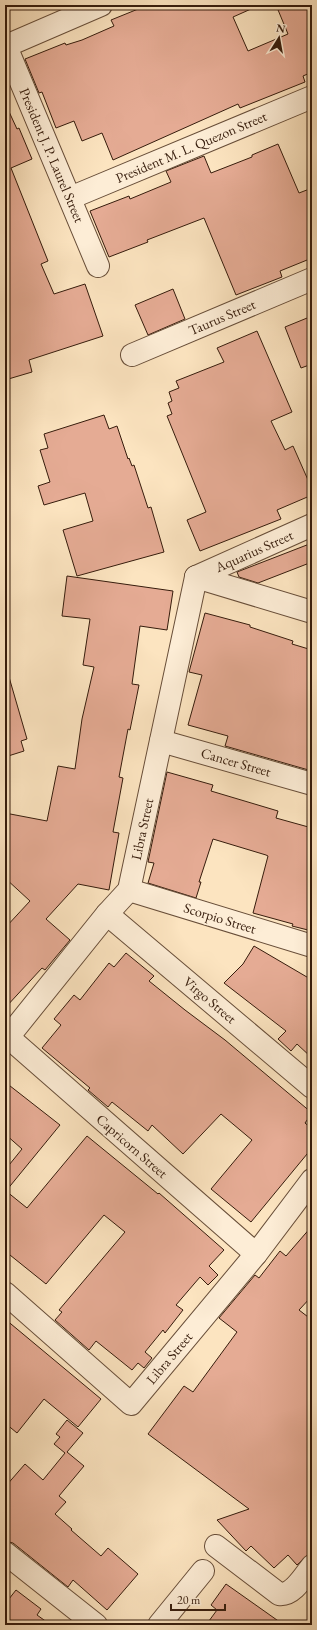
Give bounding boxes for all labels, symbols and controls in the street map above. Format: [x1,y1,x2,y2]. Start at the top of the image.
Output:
north arrow [259,18,299,58]
text: N [275,20,287,36]
street label: President J. P. Laurel Street [15,85,89,226]
street label: President M. L. Quezon Street [113,107,270,187]
street label: Taurus Street [186,295,259,339]
street label: Aquarius Street [211,526,296,577]
street label: Cancer Street [199,743,274,781]
street label: Libra Street [127,796,157,862]
street label: Scorpio Street [182,898,259,938]
street label: Virgo Street [180,973,241,1028]
street label: Capricorn Street [93,1110,172,1182]
street label: Libra Street [142,1328,196,1388]
scale bar [171,1586,225,1612]
text: 20 m [177,1592,201,1608]

